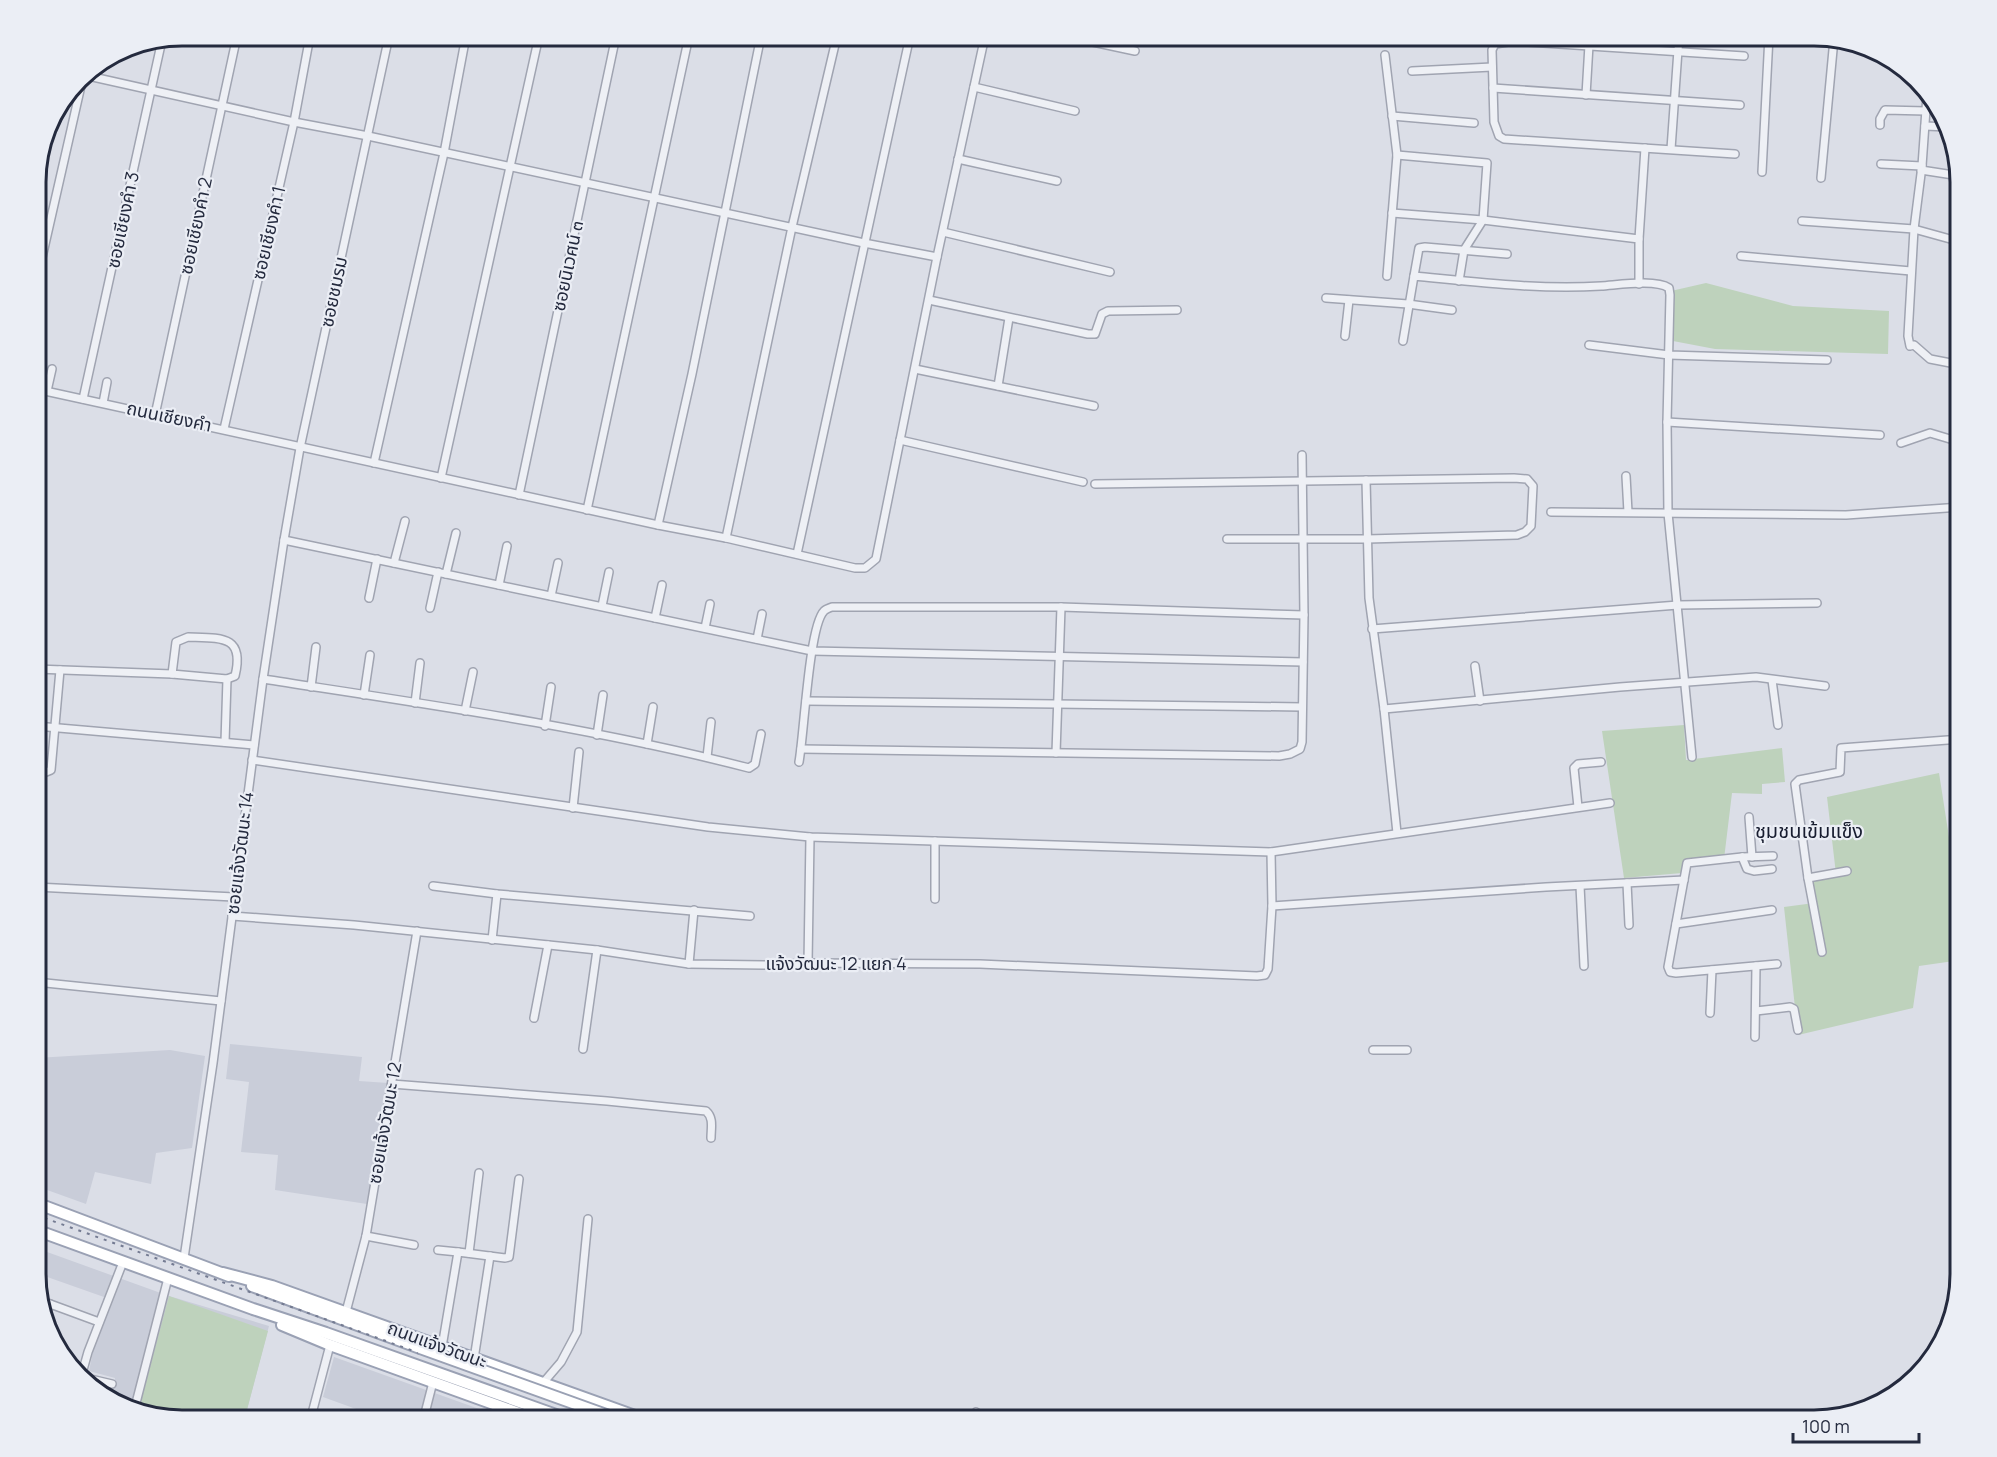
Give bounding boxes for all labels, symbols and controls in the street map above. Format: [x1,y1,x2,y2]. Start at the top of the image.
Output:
street label: ซอยเชียงคำ 3 [100,169,144,270]
street label: ซอยเชียงคำ 2 [173,175,217,277]
street label: ซอยเชียงคำ 1 [246,184,290,282]
street label: ซอยนิเวศน์ ๓ [546,218,588,313]
street label: ซอยชมรม [314,254,352,329]
street label: ถนนเชียงคำ [124,395,214,437]
street label: ซอยแจ้งวัฒนะ 14 [220,790,258,916]
district label: ชุมชนเข้มแข็ง [1755,817,1863,844]
street label: แจ้งวัฒนะ 12 แยก 4 [765,951,907,975]
street label: ซอยแจ้งวัฒนะ 12 [362,1060,407,1186]
street label: ถนนแจ้งวัฒนะ [384,1315,490,1373]
scale bar [1793,1406,1919,1444]
text: 100 m [1802,1414,1850,1438]

